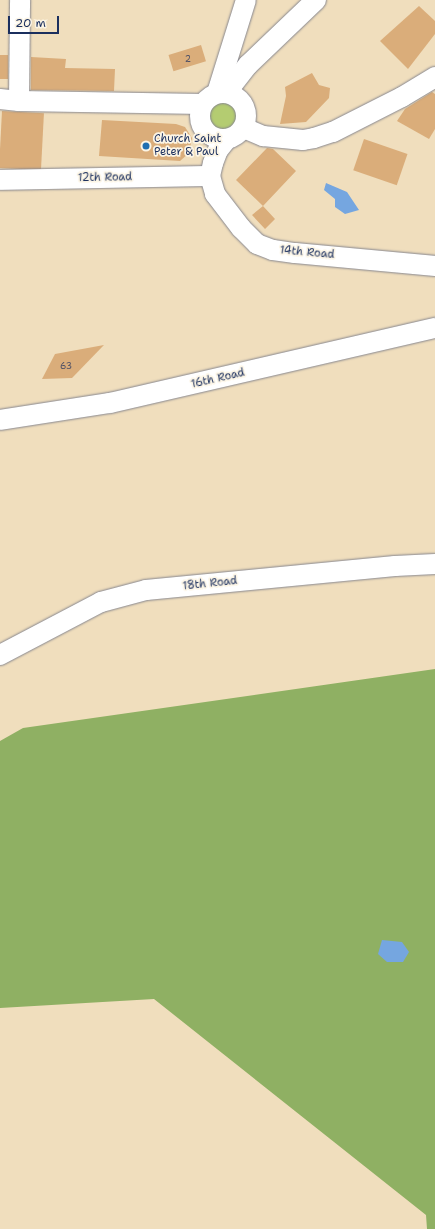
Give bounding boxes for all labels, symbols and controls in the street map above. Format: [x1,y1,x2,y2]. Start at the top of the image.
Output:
scale bar [10,8,61,34]
text: 20 m [15,15,46,31]
house number: 2 [185,54,191,64]
place label: Church Saint Peter & Paul [154,133,221,159]
marker: Church Saint Peter & Paul [141,141,151,151]
street label: 12th Road [78,171,132,185]
street label: 14th Road [279,244,335,262]
house number: 63 [60,361,72,371]
street label: 16th Road [190,366,246,392]
street label: 18th Road [182,575,238,593]

